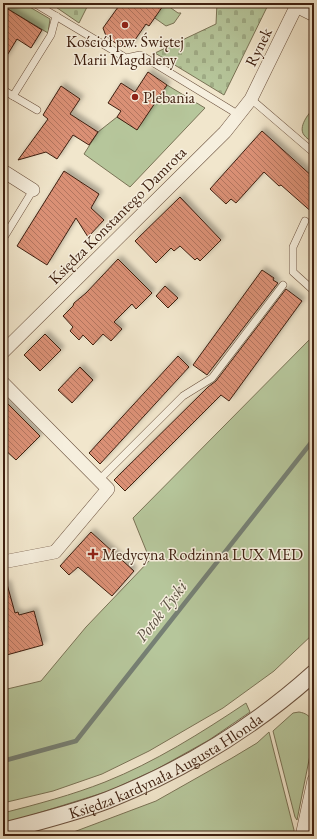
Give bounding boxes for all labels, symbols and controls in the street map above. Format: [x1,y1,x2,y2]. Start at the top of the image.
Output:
marker: Kościół pw. Świętej Marii Magdaleny [120,20,130,30]
street label: Rynek [240,24,277,70]
place label: Kościół pw. Świętej Marii Magdaleny [66,31,184,70]
place label: Plebania [143,87,196,108]
marker: Plebania [130,92,140,102]
street label: Księdza Konstantego Damrota [44,141,191,289]
place label: Medycyna Rodzinna LUX MED [102,544,303,565]
marker: Medycyna Rodzinna LUX MED [87,548,99,560]
water label: Potok Tyski [130,575,192,646]
street label: Księdza kardynała Augusta Hlonda [66,708,267,824]

